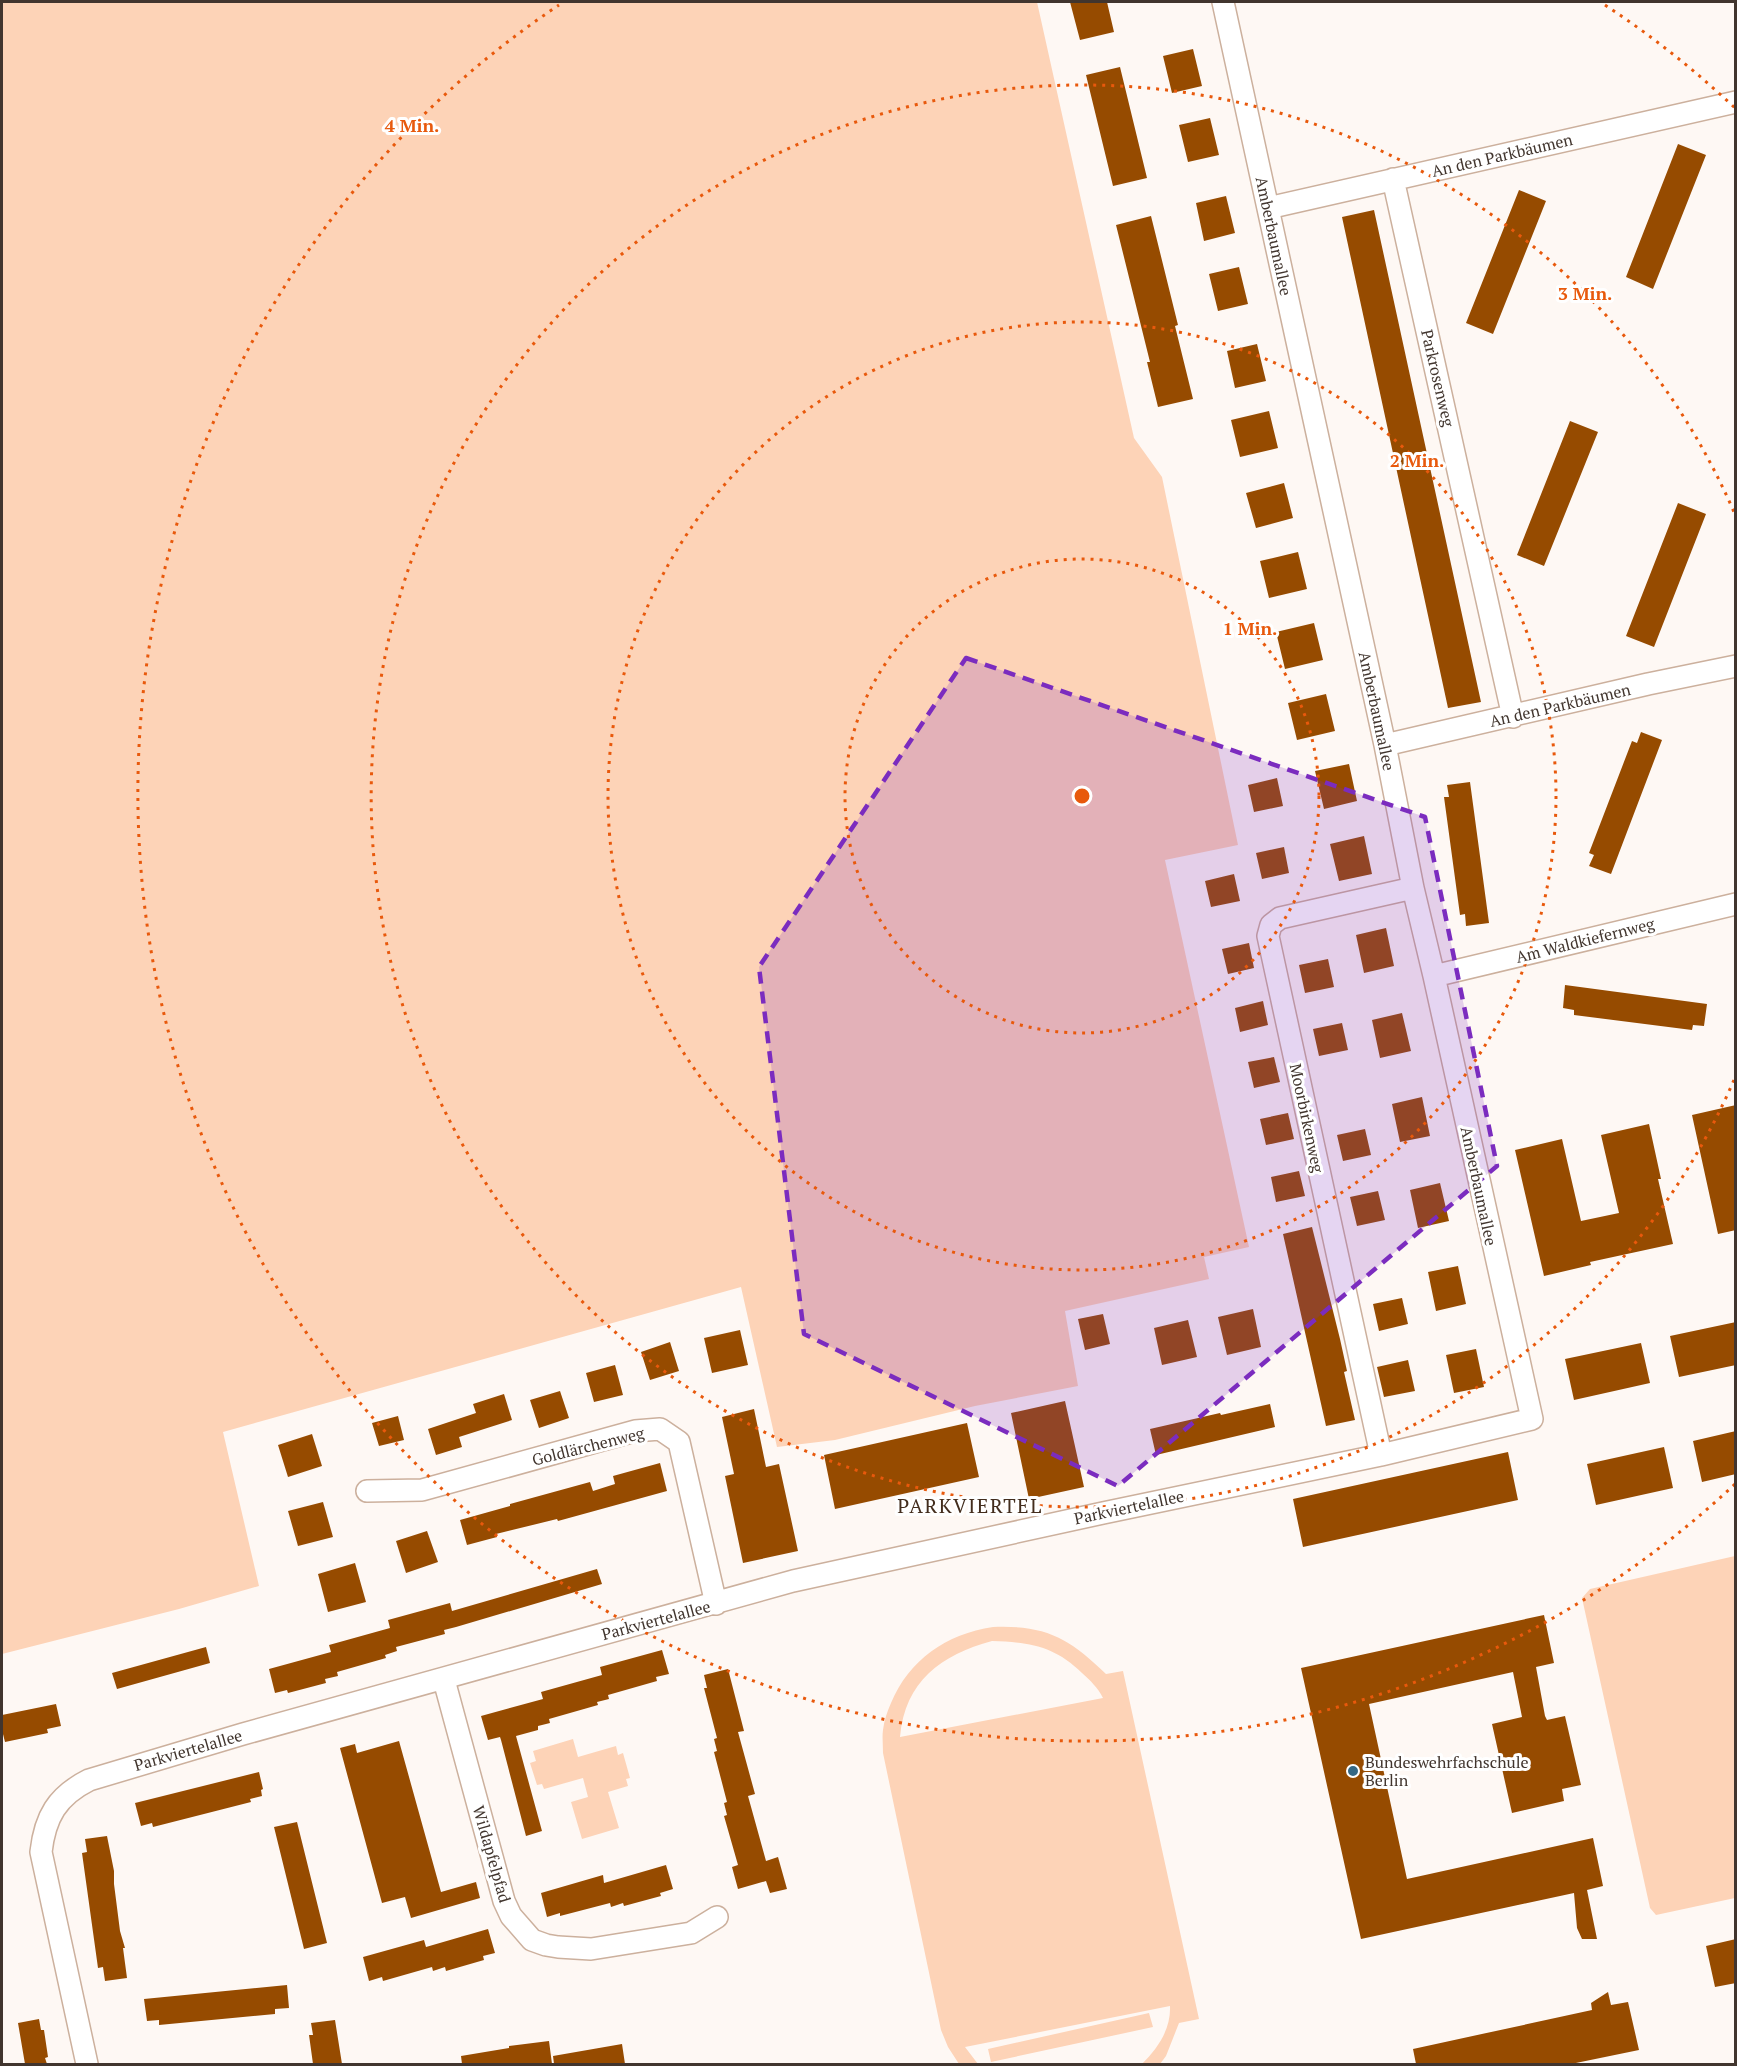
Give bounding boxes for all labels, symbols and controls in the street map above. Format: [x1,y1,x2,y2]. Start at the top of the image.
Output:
text: 4 Min. [385,113,439,137]
street label: An den Parkbäumen [1429,128,1575,182]
street label: Amberbaumallee [1251,174,1297,298]
text: 3 Min. [1558,281,1612,305]
street label: Parkrosenweg [1416,327,1460,429]
text: 2 Min. [1390,448,1444,472]
text: 1 Min. [1223,616,1277,640]
street label: Amberbaumallee [1354,649,1400,773]
street label: An den Parkbäumen [1487,678,1633,732]
centre of rings [1072,786,1092,806]
street label: Am Waldkiefernweg [1513,912,1657,968]
street label: Moorbirkenweg [1285,1061,1329,1175]
street label: Amberbaumallee [1456,1124,1502,1248]
street label: Goldlärchenweg [530,1421,647,1471]
street label: Parkviertelallee [1072,1485,1186,1529]
district label: PARKVIERTEL [897,1492,1043,1519]
street label: Parkviertelallee [599,1595,713,1645]
street label: Parkviertelallee [131,1724,245,1776]
place label: Bundeswehrfachschule Berlin [1365,1751,1529,1791]
marker: Bundeswehrfachschule Berlin [1346,1764,1360,1778]
street label: Wildapfelpfad [468,1803,516,1905]

